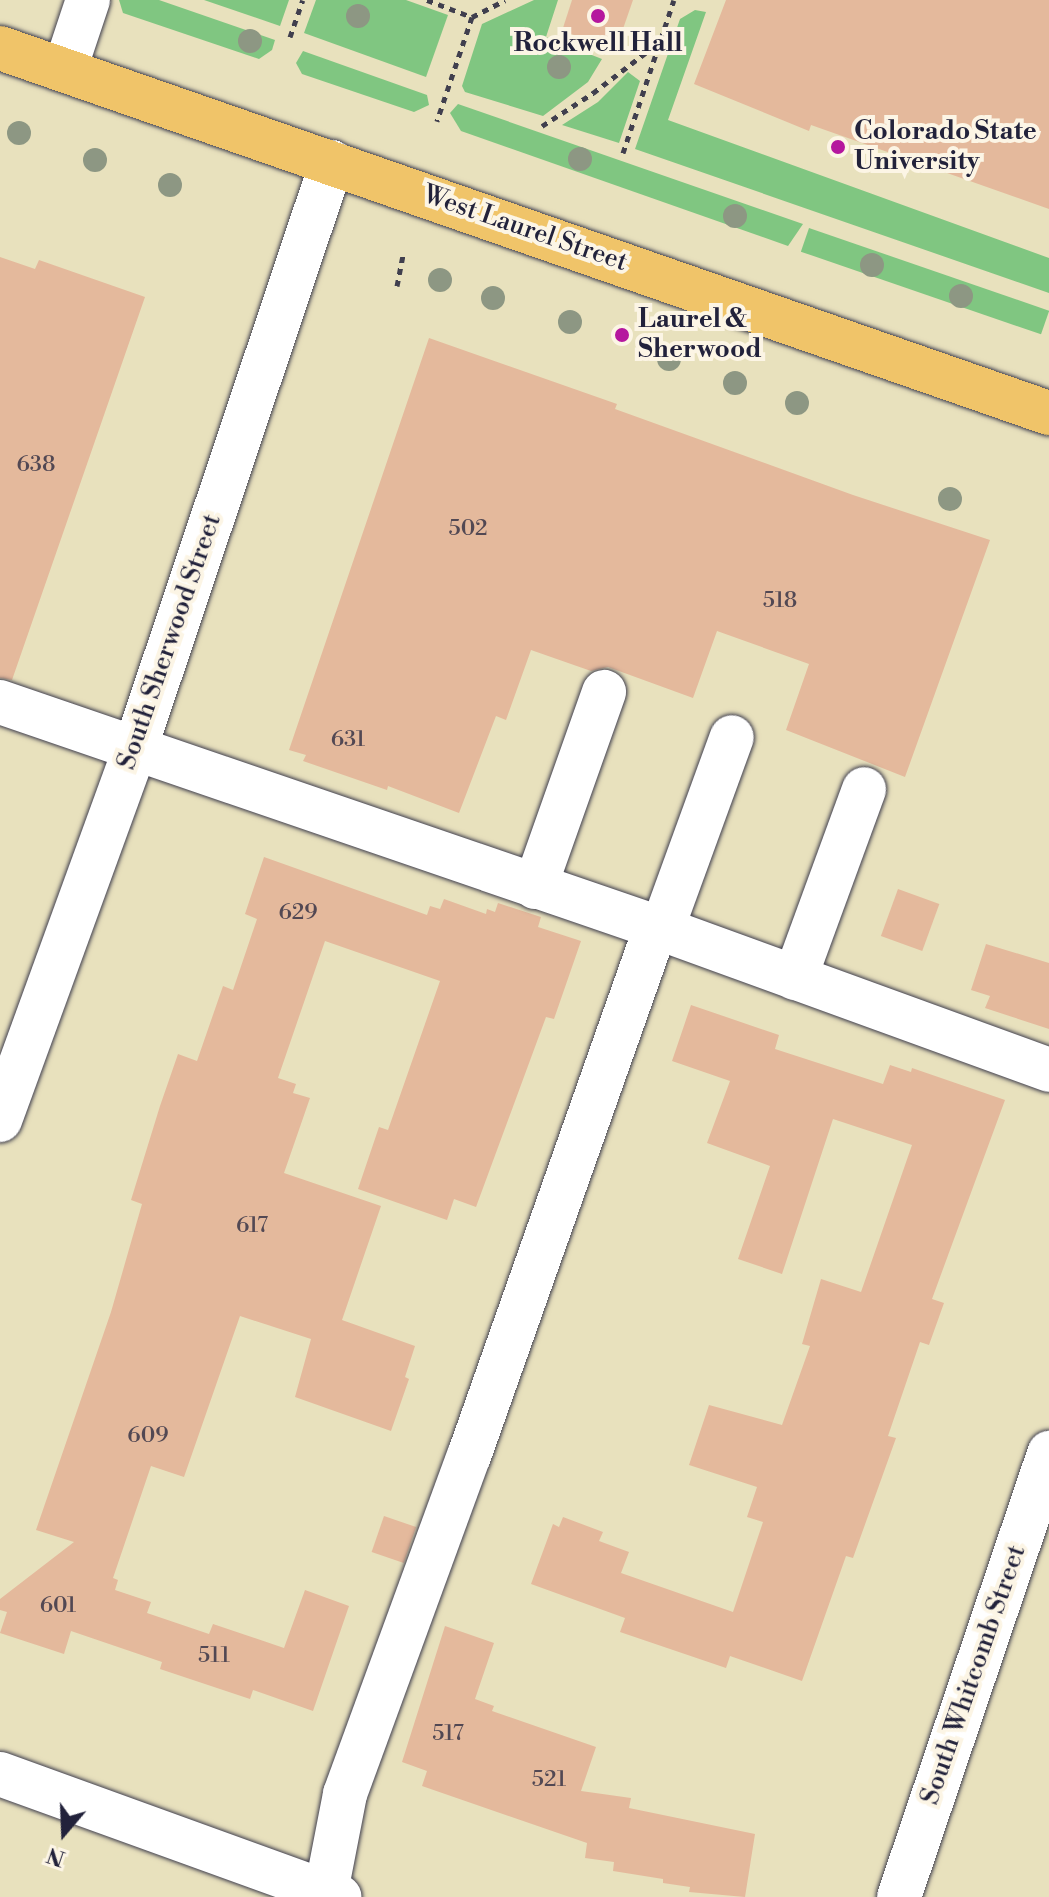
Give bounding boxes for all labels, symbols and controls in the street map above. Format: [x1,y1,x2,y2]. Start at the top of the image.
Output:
marker: Rockwell Hall [589,7,607,25]
place label: Rockwell Hall [513,28,683,60]
place label: Colorado State University [854,116,1037,178]
marker: Colorado State University [829,138,847,156]
street label: West Laurel Street [419,179,631,279]
place label: Laurel & Sherwood [638,304,762,366]
marker: Laurel & Sherwood [613,326,631,344]
house number: 638 [17,452,55,478]
street label: South Sherwood Street [112,510,228,774]
house number: 502 [449,516,487,542]
house number: 518 [763,588,797,614]
house number: 631 [331,727,365,753]
house number: 629 [278,900,318,926]
house number: 617 [236,1213,268,1239]
house number: 609 [127,1423,169,1449]
street label: South Whitcomb Street [915,1541,1033,1809]
house number: 601 [40,1593,76,1619]
house number: 511 [198,1643,230,1669]
house number: 517 [432,1721,464,1747]
house number: 521 [532,1767,566,1793]
north arrow [24,1793,104,1873]
text: N [43,1841,69,1872]

